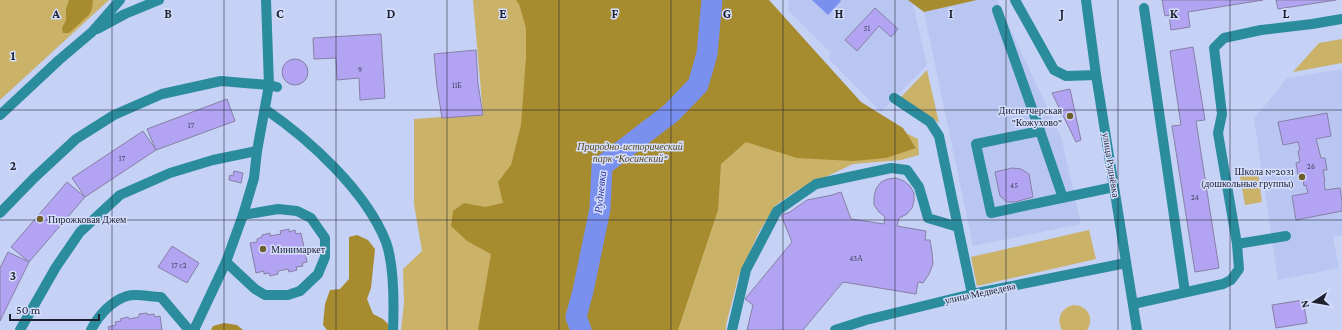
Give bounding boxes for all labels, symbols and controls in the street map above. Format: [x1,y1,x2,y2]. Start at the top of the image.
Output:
text: A [51,6,60,21]
text: B [164,6,172,21]
text: C [276,6,284,21]
text: D [387,6,396,21]
text: E [499,6,507,21]
text: F [612,6,619,21]
text: G [723,6,731,21]
text: H [835,6,844,21]
text: I [949,6,953,21]
text: J [1058,6,1064,21]
text: K [1170,6,1179,21]
text: L [1283,6,1290,21]
house number: 51 [864,24,871,33]
text: 1 [11,48,16,63]
house number: 9 [358,65,362,74]
house number: 11Б [452,81,462,90]
place label: Диспетчерская "Кожухово" [999,105,1062,128]
marker: Диспетчерская "Кожухово" [1065,111,1075,121]
house number: 17 [188,121,194,130]
street label: улица Руднёвка [1100,132,1122,199]
park label: Природно-исторический парк "Косинский" [576,141,683,164]
house number: 17 [119,154,125,163]
text: 2 [10,158,17,173]
house number: 26 [1307,162,1315,171]
place label: Школа №2031 (дошкольные группы) [1201,166,1294,190]
water label: Рудневка [592,170,608,215]
marker: Школа №2031 (дошкольные группы) [1297,172,1307,182]
house number: 45 [1010,181,1018,190]
house number: 24 [1191,193,1199,202]
marker: Пирожковая Джем [35,214,45,224]
place label: Пирожковая Джем [48,214,127,225]
marker: Минимаркет [258,244,268,254]
place label: Минимаркет [271,244,326,255]
house number: 43А [849,254,863,263]
house number: 17 с2 [171,261,187,270]
text: 3 [10,268,16,283]
street label: улица Медведева [944,280,1017,306]
north arrow [1294,282,1334,322]
scale bar [10,296,99,322]
text: N [1297,299,1311,309]
text: 50 m [16,303,41,317]

